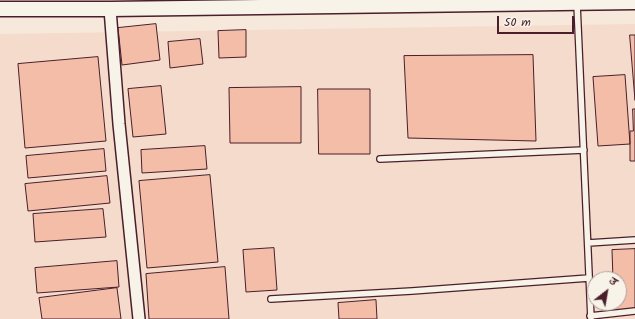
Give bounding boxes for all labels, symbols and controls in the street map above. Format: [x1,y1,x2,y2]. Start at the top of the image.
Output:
scale bar [499,8,576,34]
text: 50 m [504,13,531,32]
north arrow [587,271,627,311]
text: उ [605,272,620,291]

